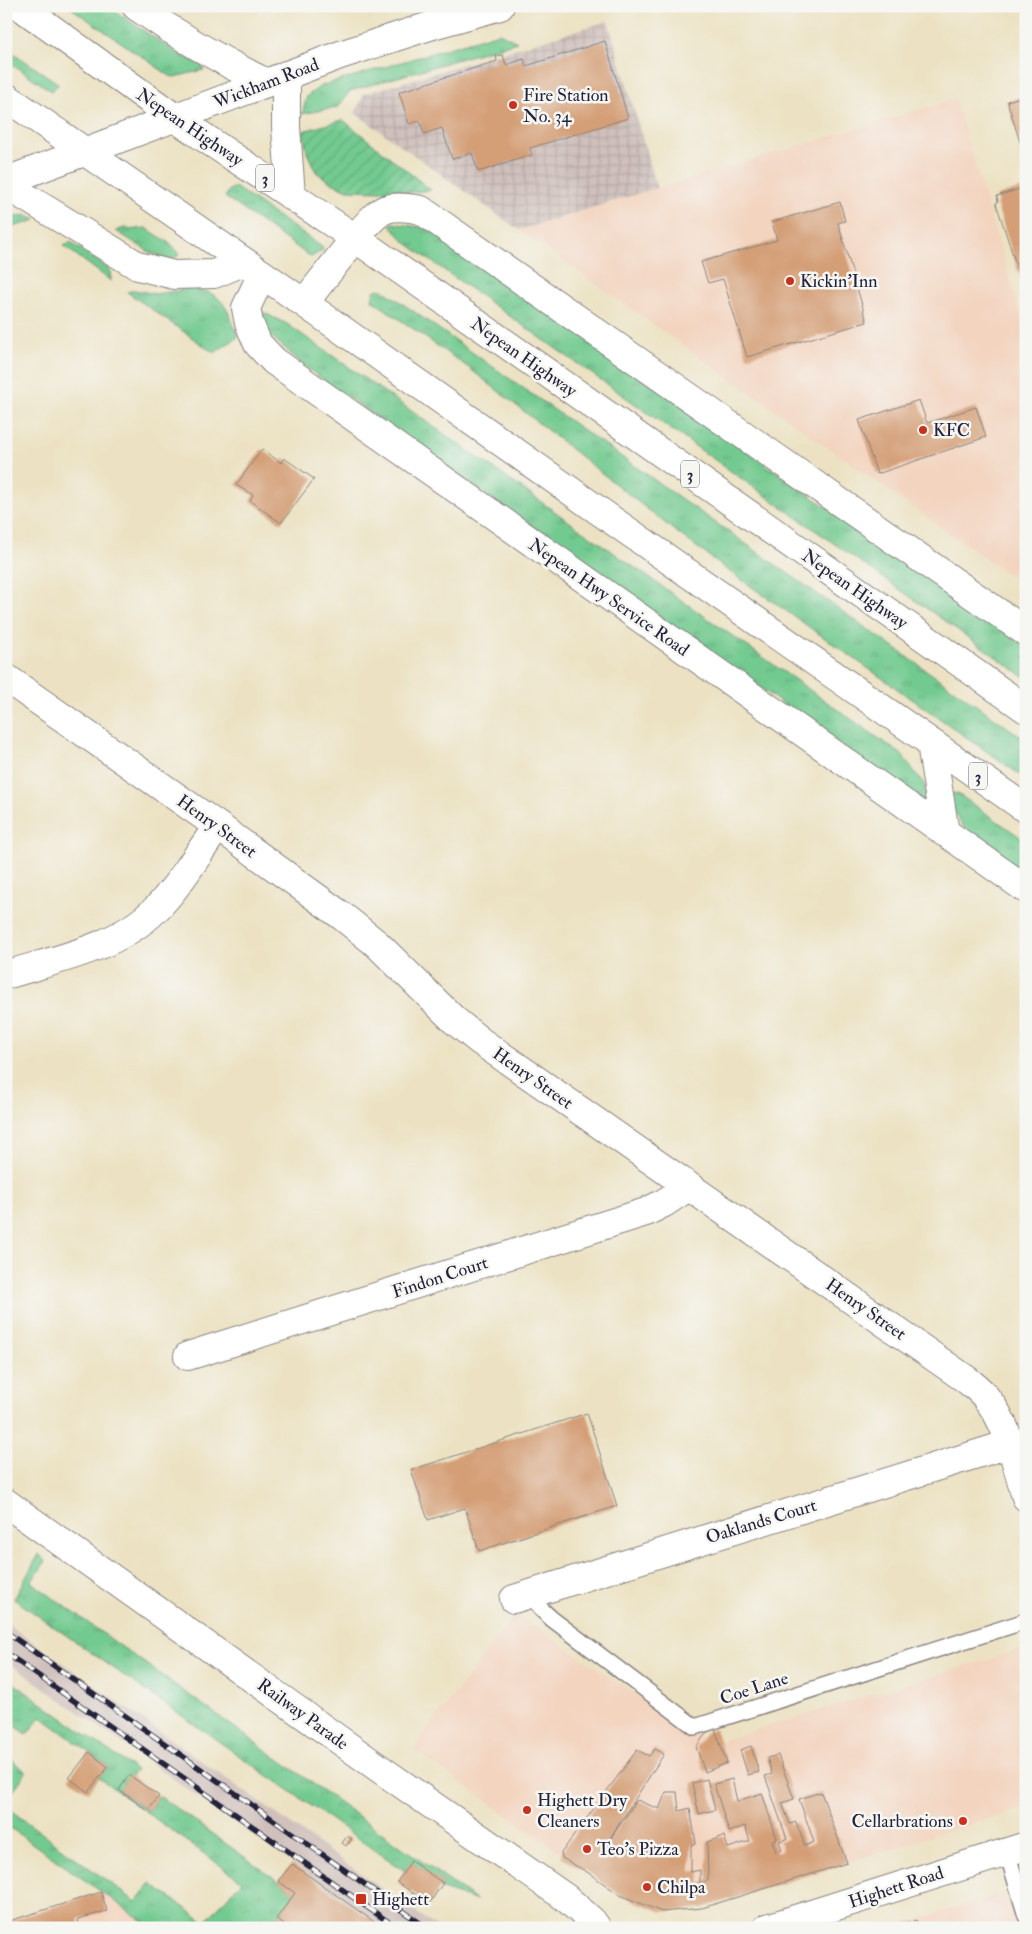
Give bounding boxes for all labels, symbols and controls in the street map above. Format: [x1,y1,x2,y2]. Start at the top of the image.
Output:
street label: Wickham Road [209,53,322,114]
street label: Nepean Highway [132,83,249,172]
place label: Fire Station No. 34 [523,84,609,128]
marker: Fire Station No. 34 [507,99,519,111]
road number: 3 [256,164,274,192]
place label: Kickin'Inn [800,270,878,293]
marker: Kickin'Inn [784,275,796,287]
street label: Nepean Highway [466,312,582,403]
place label: KFC [933,419,970,442]
marker: KFC [917,424,929,436]
road number: 3 [681,460,699,488]
street label: Nepean Hwy Service Road [524,533,694,662]
street label: Nepean Highway [797,544,913,635]
road number: 3 [969,762,987,789]
street label: Henry Street [172,790,261,863]
street label: Henry Street [488,1042,578,1115]
street label: Findon Court [389,1251,491,1304]
street label: Henry Street [821,1273,911,1346]
street label: Oaklands Court [703,1494,819,1549]
street label: Coe Lane [717,1667,792,1710]
street label: Railway Parade [252,1673,353,1756]
place label: Highett Dry Cleaners [537,1789,628,1833]
marker: Highett Dry Cleaners [521,1804,533,1816]
place label: Cellarbrations [851,1810,953,1833]
marker: Cellarbrations [957,1815,969,1827]
place label: Teo's Pizza [597,1838,679,1861]
marker: Teo's Pizza [581,1843,593,1855]
street label: Highett Road [846,1861,947,1914]
place label: Chilpa [657,1876,706,1899]
marker: Chilpa [641,1881,653,1893]
place label: Highett [372,1888,429,1911]
marker: Highett [354,1892,368,1906]

